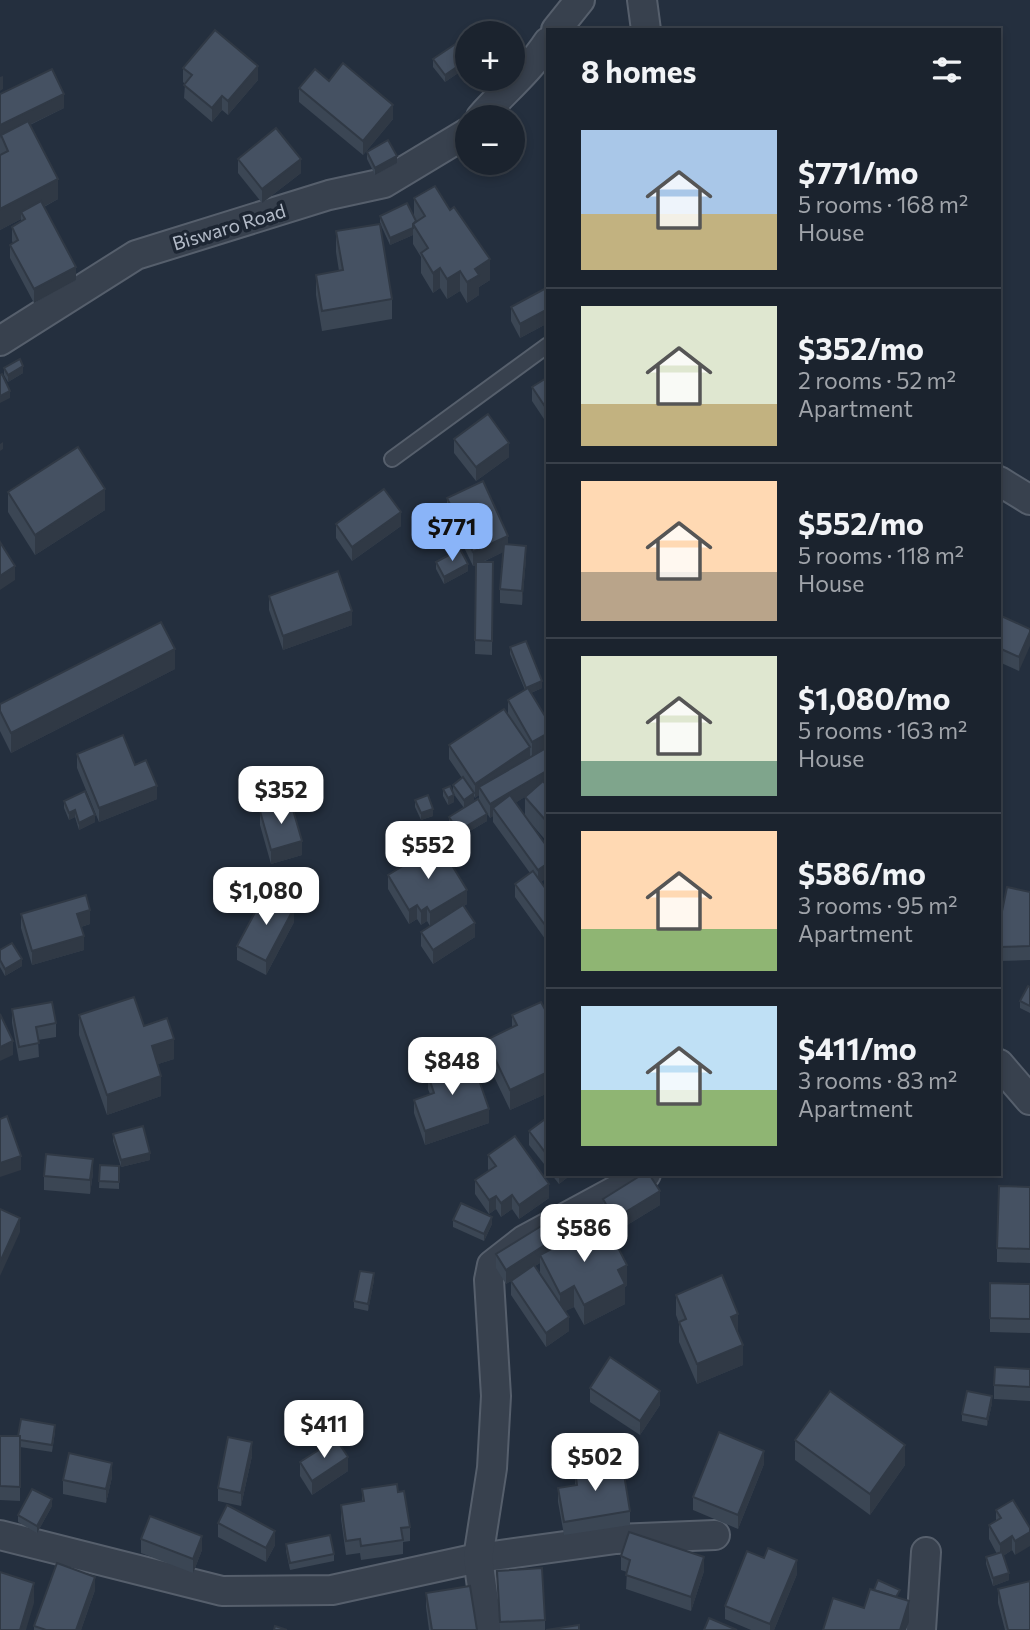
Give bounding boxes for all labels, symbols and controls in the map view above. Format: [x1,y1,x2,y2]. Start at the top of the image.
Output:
map controls [455,21,525,175]
button: + [455,21,525,91]
icon: filters [928,51,966,89]
text: 8 homes [581,52,697,89]
button: − [455,105,525,175]
text: $771/mo [798,153,919,190]
icon: home [637,158,721,242]
text: 5 rooms · 168 m² [798,190,968,218]
street label: Biswaro Road [169,198,288,255]
text: House [798,218,864,246]
text: $352/mo [798,329,924,366]
icon: home [637,334,721,418]
text: 2 rooms · 52 m² [798,366,956,394]
text: Apartment [798,394,913,422]
pin: $771 [411,504,493,563]
text: $552/mo [798,504,924,541]
icon: home [637,509,721,593]
text: $771 [428,512,476,540]
text: 5 rooms · 118 m² [798,541,964,569]
text: House [798,569,864,597]
text: $1,080/mo [798,679,950,716]
icon: home [637,684,721,768]
text: 5 rooms · 163 m² [798,716,967,744]
text: House [798,744,864,772]
pin: $352 [240,766,322,826]
text: $352 [254,775,308,803]
pin: $552 [387,822,469,881]
text: $552 [401,830,455,858]
text: $586/mo [798,854,926,891]
icon: home [637,859,721,943]
pin: $1,080 [209,867,323,927]
text: $1,080 [229,876,303,904]
text: 3 rooms · 95 m² [798,891,957,919]
text: Apartment [798,919,913,947]
text: $411/mo [798,1029,917,1066]
icon: home [637,1034,721,1118]
pin: $848 [411,1038,493,1097]
text: $848 [424,1046,480,1074]
text: 3 rooms · 83 m² [798,1066,957,1094]
text: Apartment [798,1094,913,1122]
pin: $586 [543,1204,625,1264]
text: $586 [556,1213,612,1241]
pin: $411 [283,1400,365,1460]
text: $411 [300,1409,348,1437]
pin: $502 [554,1434,636,1493]
text: $502 [568,1442,622,1470]

